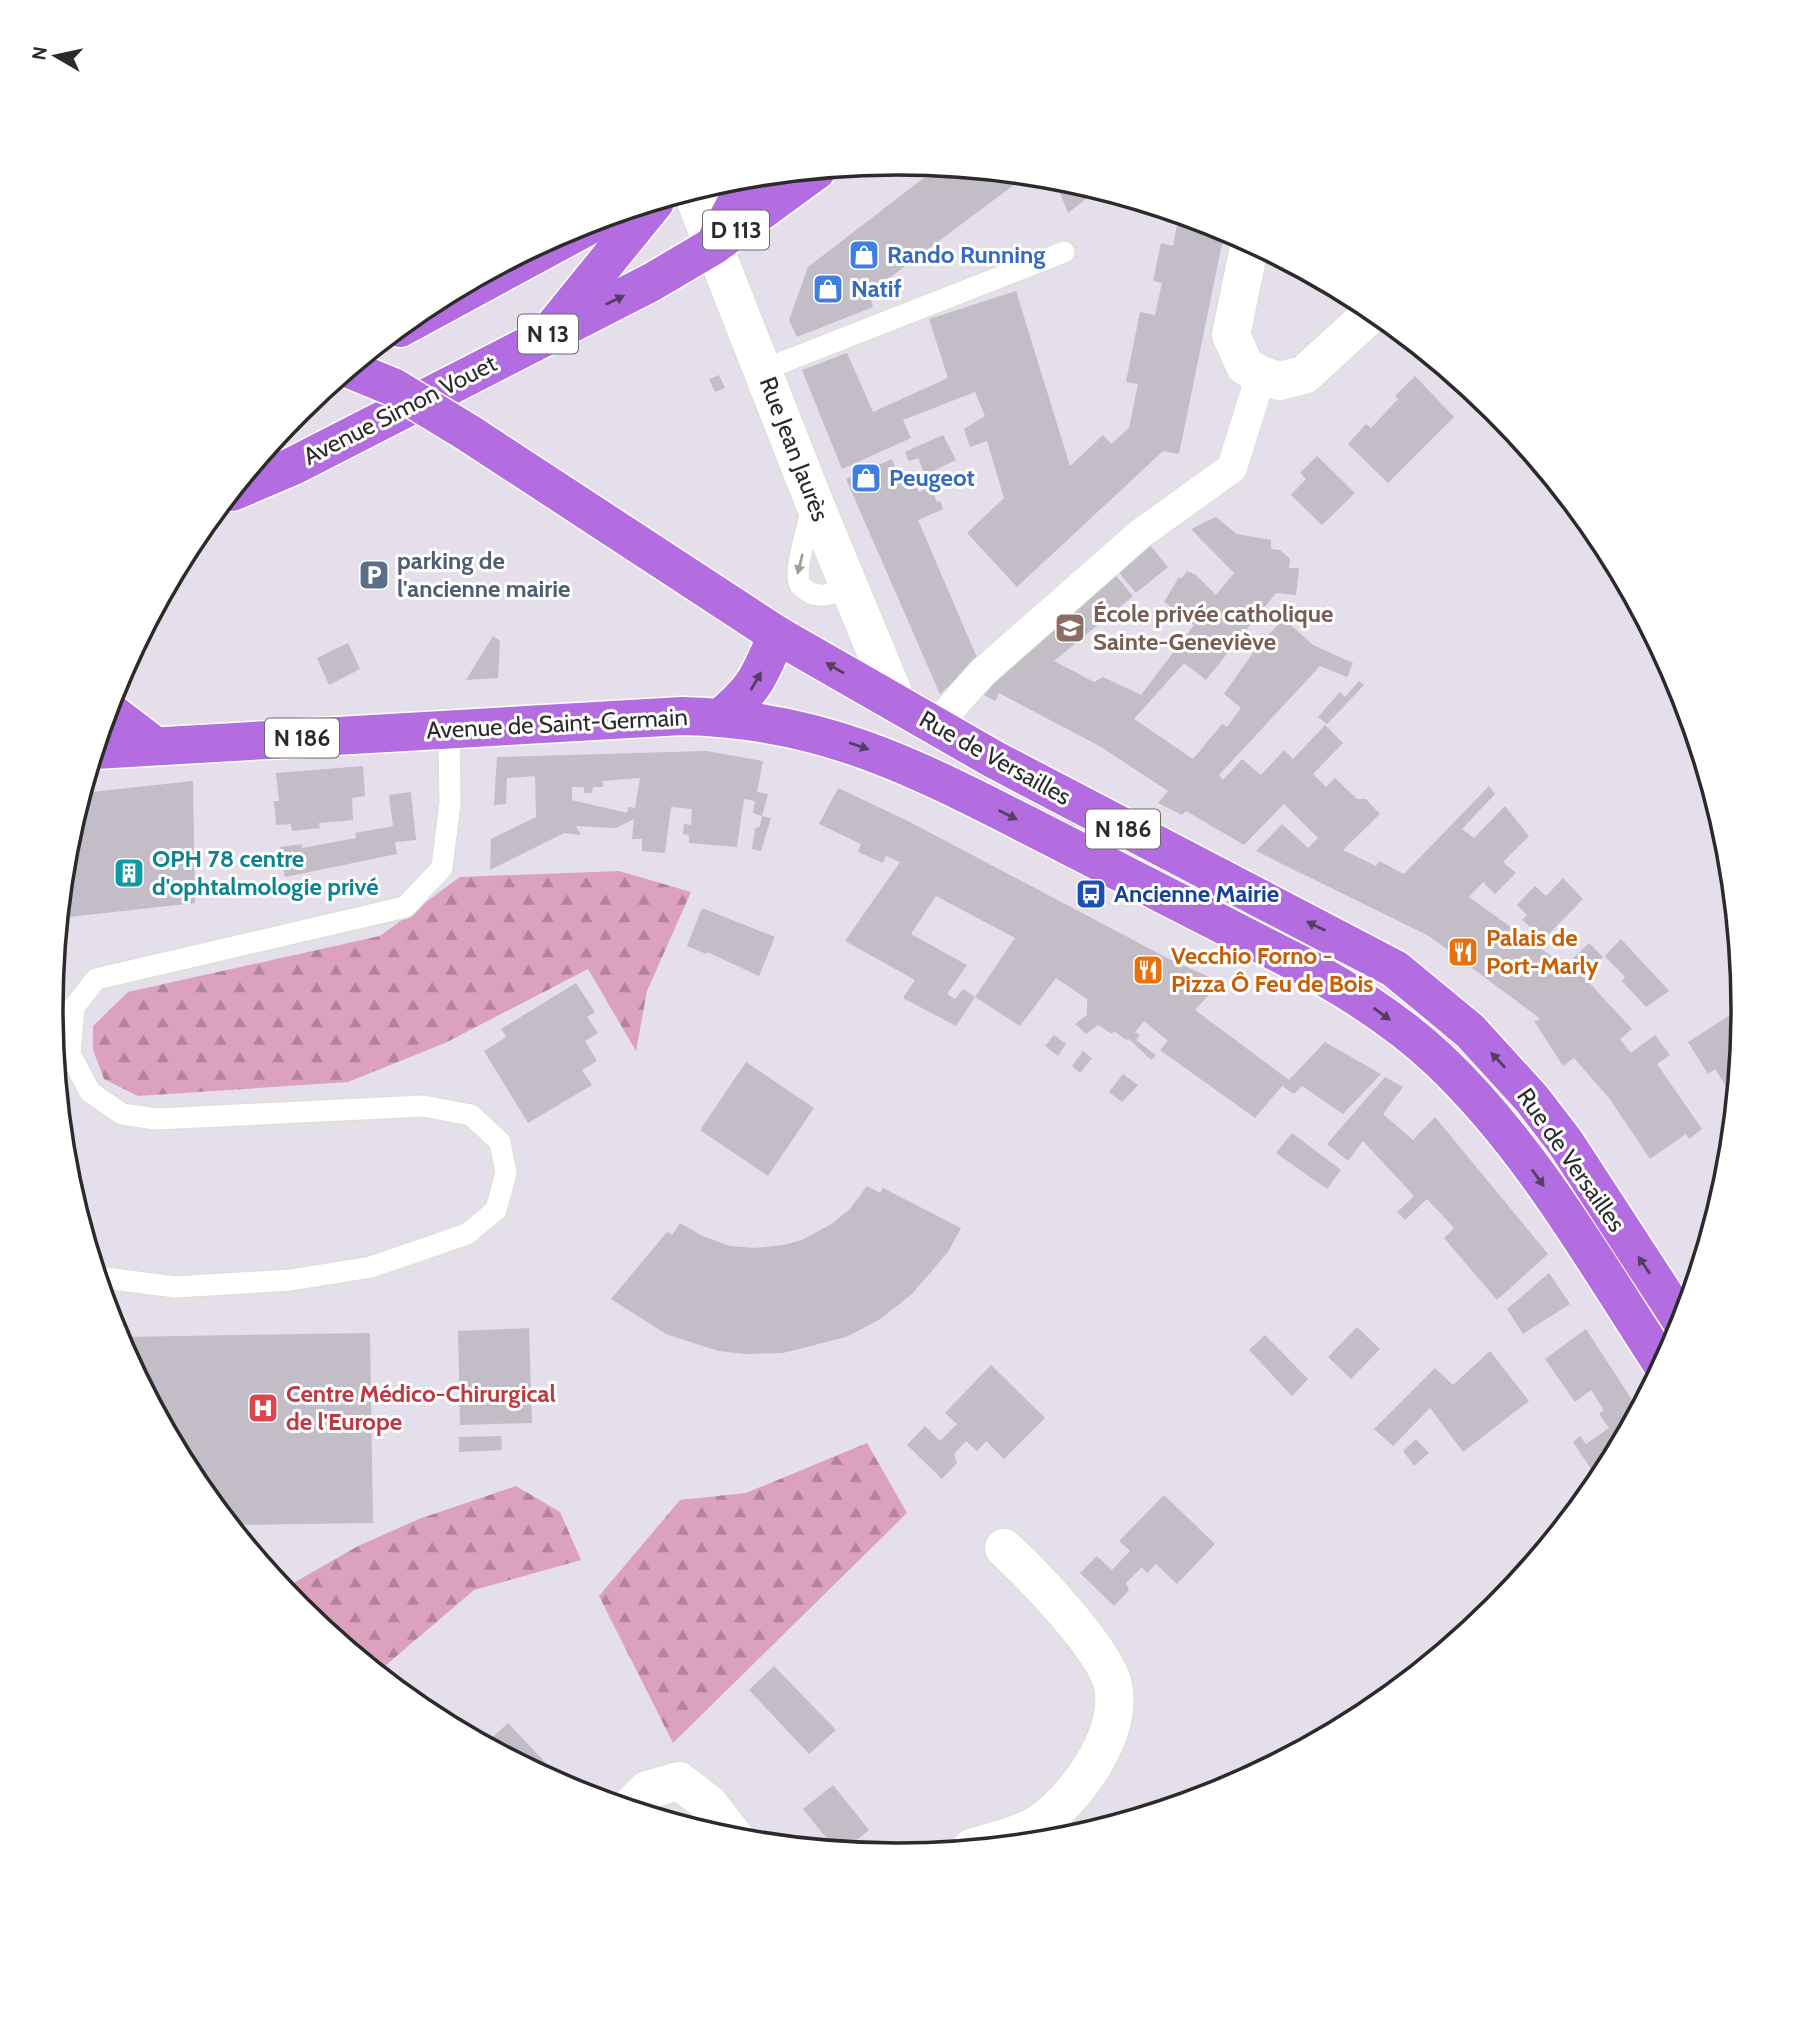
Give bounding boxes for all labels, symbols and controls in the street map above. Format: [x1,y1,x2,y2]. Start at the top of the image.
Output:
north arrow [21,21,91,91]
text: N [27,45,52,62]
road number: D 113 [703,210,769,249]
shop icon: Rando Running [847,238,881,272]
place label: Rando Running [887,240,1045,269]
shop icon: Natif [811,272,845,306]
place label: Natif [851,274,902,303]
one-way arrow [605,295,625,306]
road number: N 13 [518,314,578,354]
street label: Avenue Simon Vouet [298,348,501,471]
street label: Rue Jean Jaurès [754,373,835,525]
shop icon: Peugeot [849,461,883,495]
place label: Peugeot [889,463,975,492]
place label: parking de l'ancienne mairie [397,546,570,603]
one-way arrow [794,553,805,575]
parking icon: parking de l'ancienne mairie [357,558,391,592]
place label: École privée catholique Sainte-Geneviève [1093,599,1333,656]
school or university icon: École privée catholique Sainte-Geneviève [1053,611,1087,645]
one-way arrow [826,662,845,674]
one-way arrow [750,671,762,690]
street label: Avenue de Saint-Germain [426,702,688,745]
street label: Rue de Versailles [915,704,1076,811]
road number: N 186 [265,718,339,758]
one-way arrow [849,741,870,752]
one-way arrow [998,810,1018,821]
road number: N 186 [1086,810,1160,848]
place label: OPH 78 centre d'ophtalmologie privé [152,844,379,901]
building icon: OPH 78 centre d'ophtalmologie privé [112,856,146,890]
bus stop icon: Ancienne Mairie [1074,877,1108,911]
place label: Ancienne Mairie [1114,879,1279,908]
one-way arrow [1306,921,1326,932]
place label: Palais de Port-Marly [1486,923,1599,980]
restaurant icon: Palais de Port-Marly [1446,935,1480,969]
place label: Vecchio Forno - Pizza Ô Feu de Bois [1171,941,1373,998]
restaurant icon: Vecchio Forno - Pizza Ô Feu de Bois [1131,953,1165,987]
one-way arrow [1372,1007,1391,1021]
one-way arrow [1491,1052,1507,1069]
street label: Rue de Versailles [1511,1082,1632,1237]
one-way arrow [1530,1169,1544,1187]
one-way arrow [1638,1256,1651,1275]
place label: Centre Médico-Chirurgical de l'Europe [286,1379,556,1436]
hospital icon: Centre Médico-Chirurgical de l'Europe [246,1391,280,1425]

